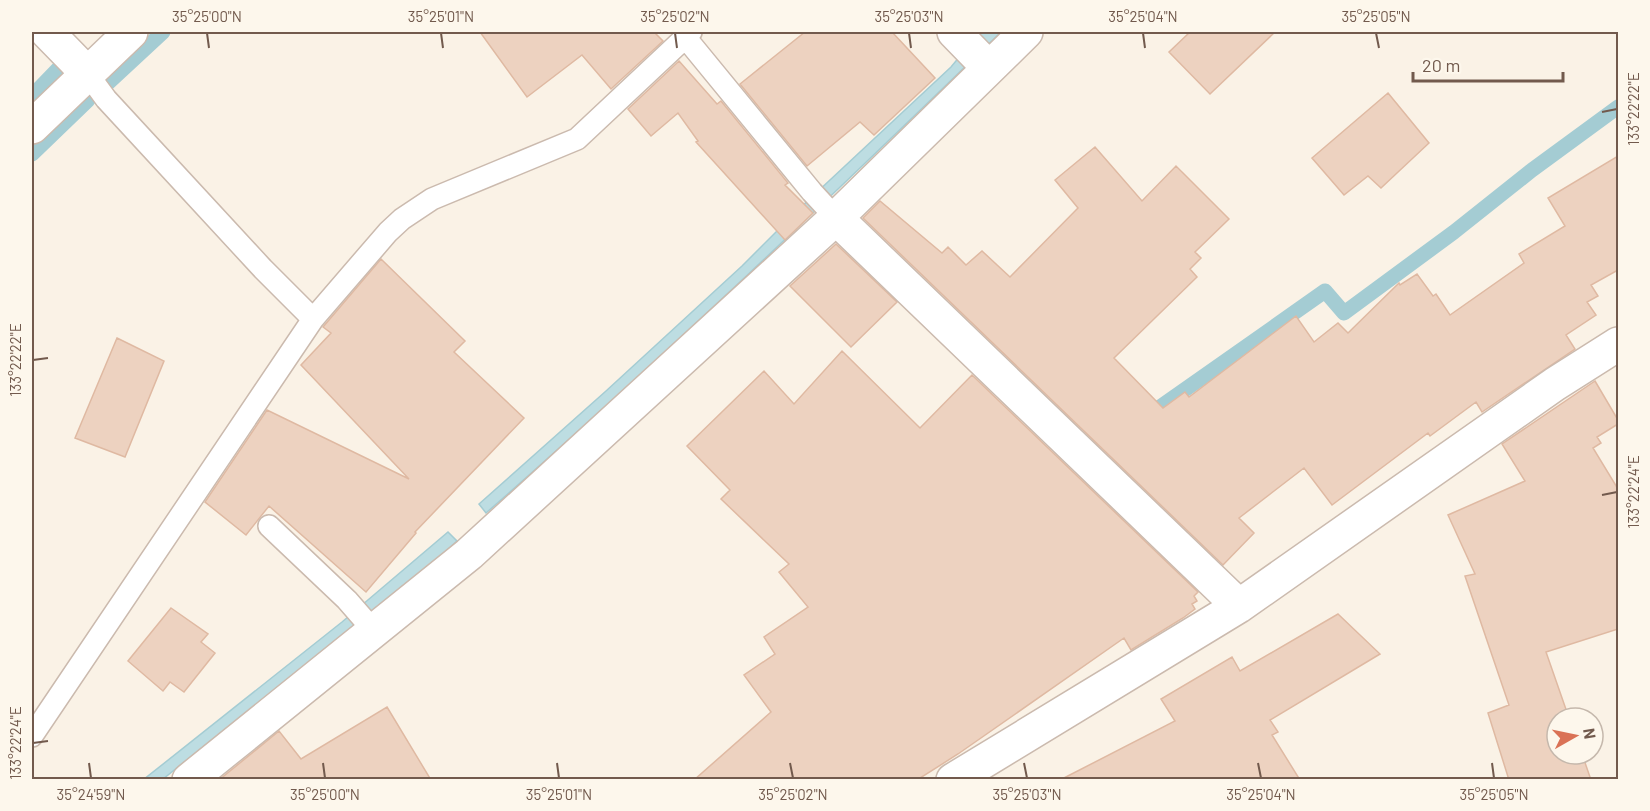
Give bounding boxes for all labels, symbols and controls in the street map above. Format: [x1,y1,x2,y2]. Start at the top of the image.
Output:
text: 35°25'00"N [172,7,242,25]
text: 35°25'01"N [408,7,474,25]
text: 35°25'02"N [640,7,710,25]
text: 35°25'03"N [874,7,944,25]
text: 35°25'04"N [1108,7,1178,25]
text: 35°25'05"N [1341,7,1411,25]
scale bar [1413,45,1563,83]
text: 20 m [1422,54,1460,76]
text: 133°22'22"E [1624,72,1642,146]
text: 133°22'22"E [6,323,24,397]
text: 133°22'24"E [1624,455,1642,529]
text: 133°22'24"E [6,706,24,780]
north arrow [1545,706,1605,766]
text: N [1580,727,1601,740]
text: 35°24'59"N [57,785,125,803]
text: 35°25'00"N [290,785,360,803]
text: 35°25'01"N [526,785,592,803]
text: 35°25'02"N [758,785,828,803]
text: 35°25'03"N [992,785,1062,803]
text: 35°25'04"N [1226,785,1296,803]
text: 35°25'05"N [1459,785,1529,803]

